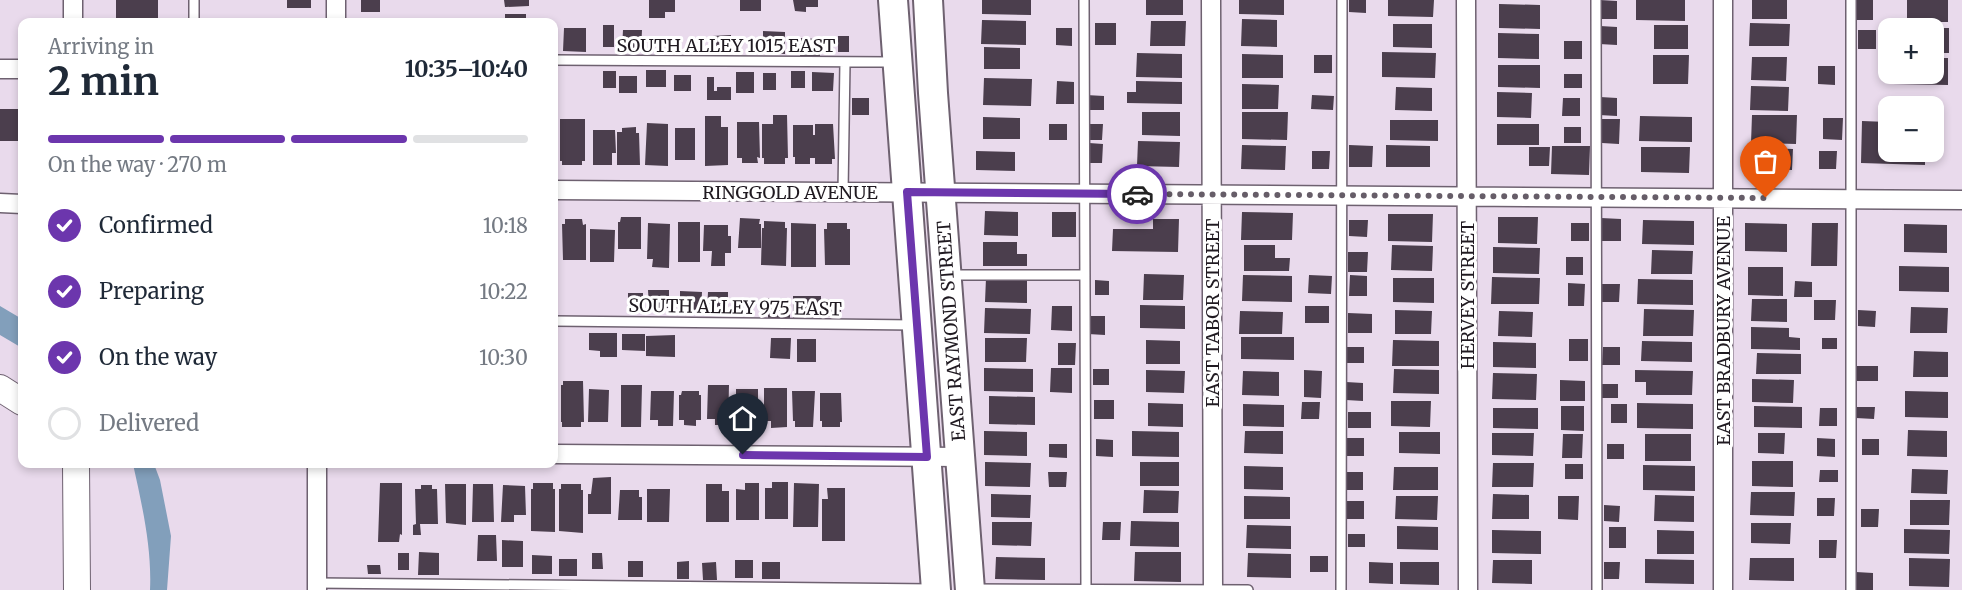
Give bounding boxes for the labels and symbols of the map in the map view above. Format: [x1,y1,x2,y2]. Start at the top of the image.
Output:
street label: SOUTH ALLEY 1015 EAST [616,34,836,57]
pin [1740,136,1791,198]
courier [1107,164,1167,224]
street label: RINGGOLD AVENUE [702,181,878,204]
street label: EAST BRADBURY AVENUE [1712,216,1735,446]
street label: EAST TABOR STREET [1201,218,1224,407]
street label: EAST RAYMOND STREET [932,219,970,442]
street label: HERVEY STREET [1456,220,1479,369]
street label: SOUTH ALLEY 975 EAST [628,294,842,320]
pin [717,393,768,455]

